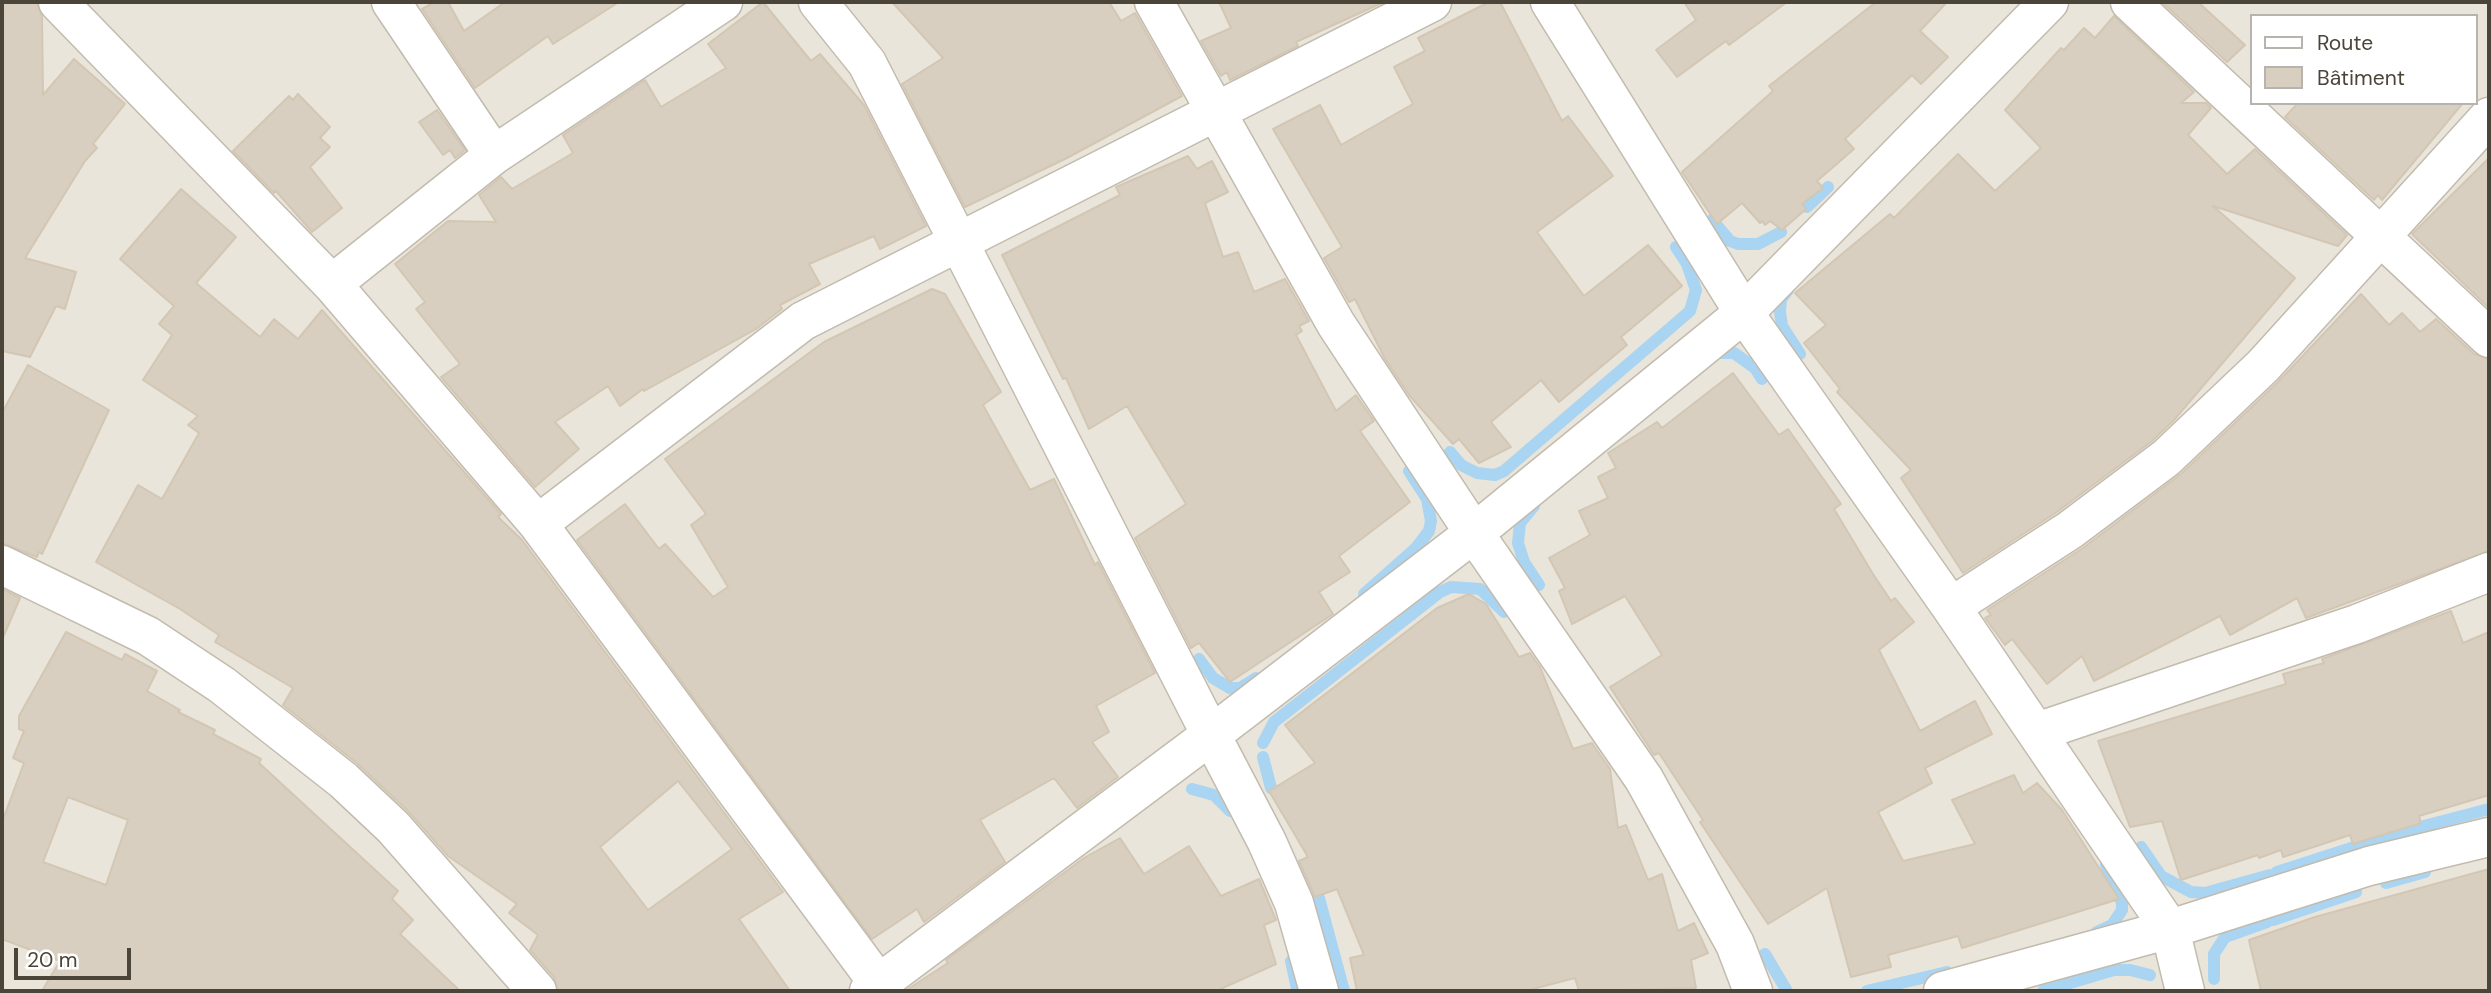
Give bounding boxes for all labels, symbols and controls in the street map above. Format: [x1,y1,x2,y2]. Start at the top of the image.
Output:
legend [2250,14,2477,105]
text: Route [2317,29,2373,57]
text: Bâtiment [2317,64,2405,92]
scale bar [18,934,135,978]
text: 20 m [27,946,78,974]

